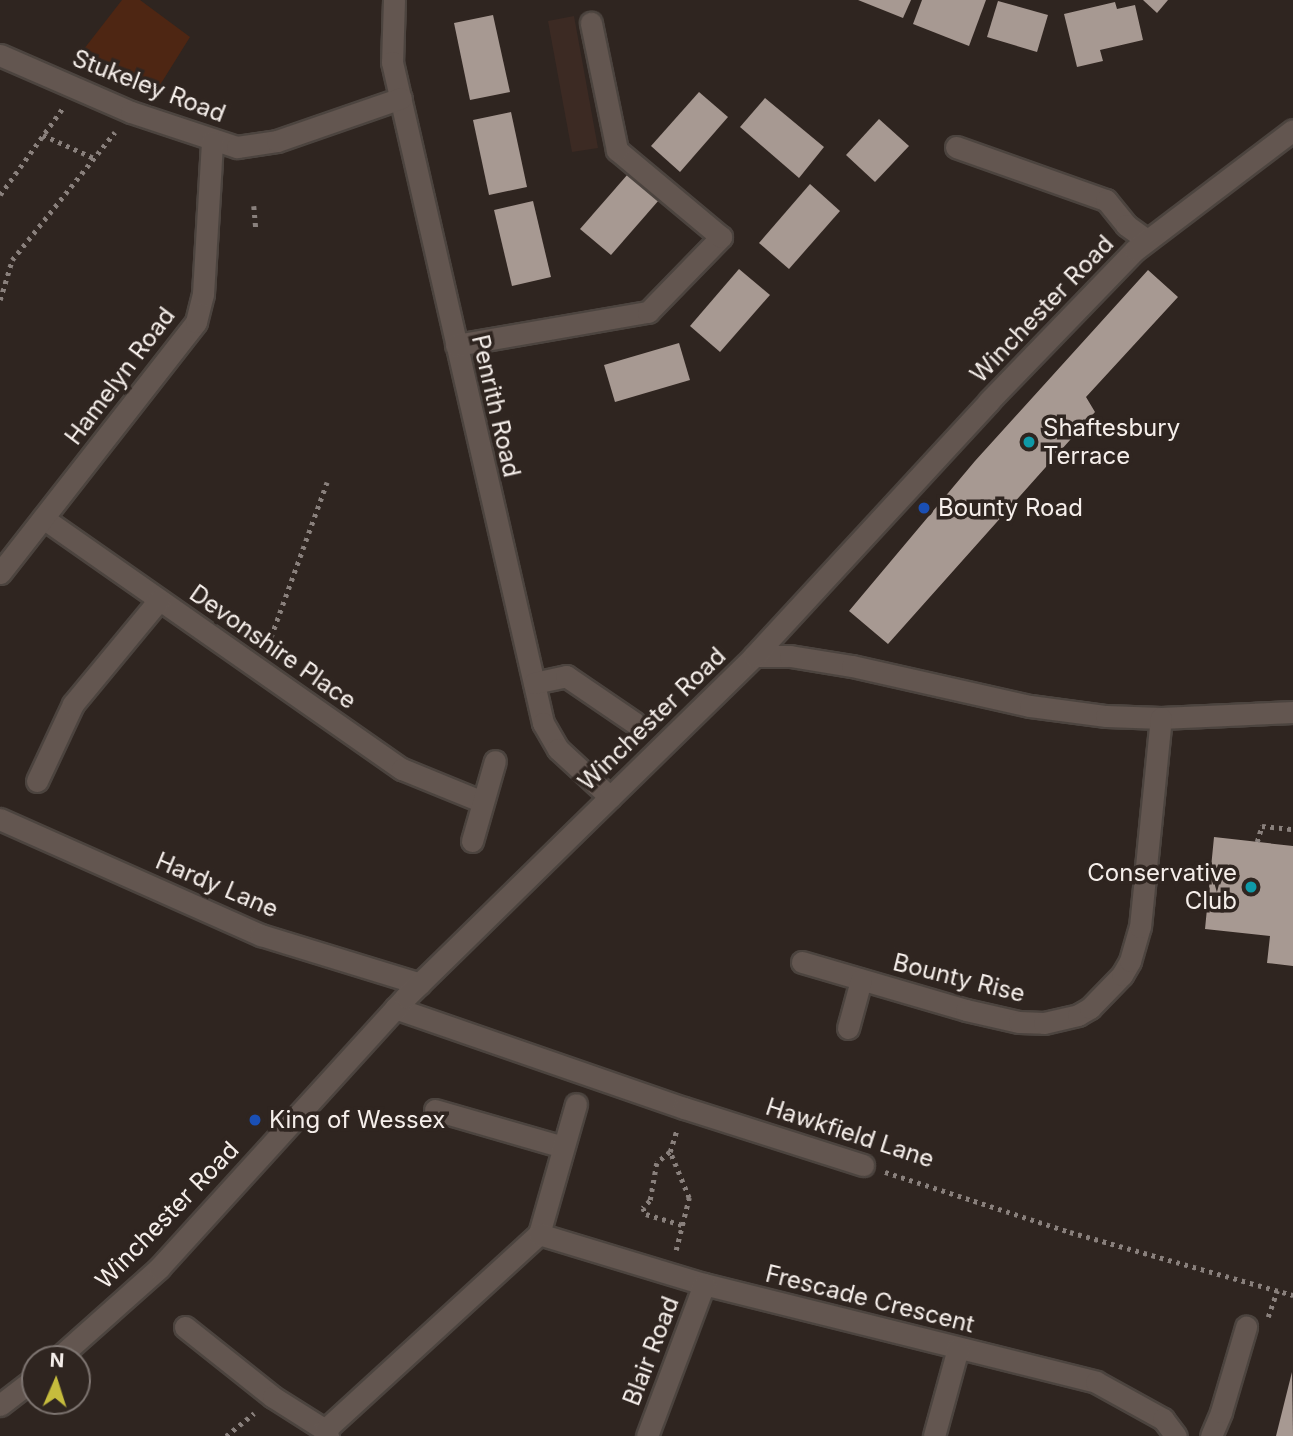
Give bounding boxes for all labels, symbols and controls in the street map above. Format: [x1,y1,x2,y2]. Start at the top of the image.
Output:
street label: Stukeley Road [68,44,230,128]
street label: Winchester Road [964,229,1120,389]
street label: Hamelyn Road [59,302,181,450]
street label: Penrith Road [466,332,526,480]
place label: Shaftesbury Terrace [1043,414,1180,470]
marker: Shaftesbury Terrace [1021,434,1037,450]
place label: Bounty Road [938,494,1083,522]
marker: Bounty Road [916,500,932,516]
street label: Devonshire Place [184,579,362,715]
street label: Winchester Road [572,641,732,797]
street label: Hardy Lane [151,846,283,924]
place label: Conservative Club [1087,859,1237,915]
marker: Conservative Club [1243,879,1259,895]
street label: Bounty Rise [890,948,1028,1008]
street label: Hawkfield Lane [762,1092,938,1174]
place label: King of Wessex [269,1106,445,1134]
marker: King of Wessex [247,1112,263,1128]
street label: Winchester Road [89,1135,245,1295]
street label: Frescade Crescent [763,1259,977,1339]
street label: Blair Road [617,1292,685,1410]
north arrow [21,1345,91,1415]
text: N [49,1349,65,1372]

